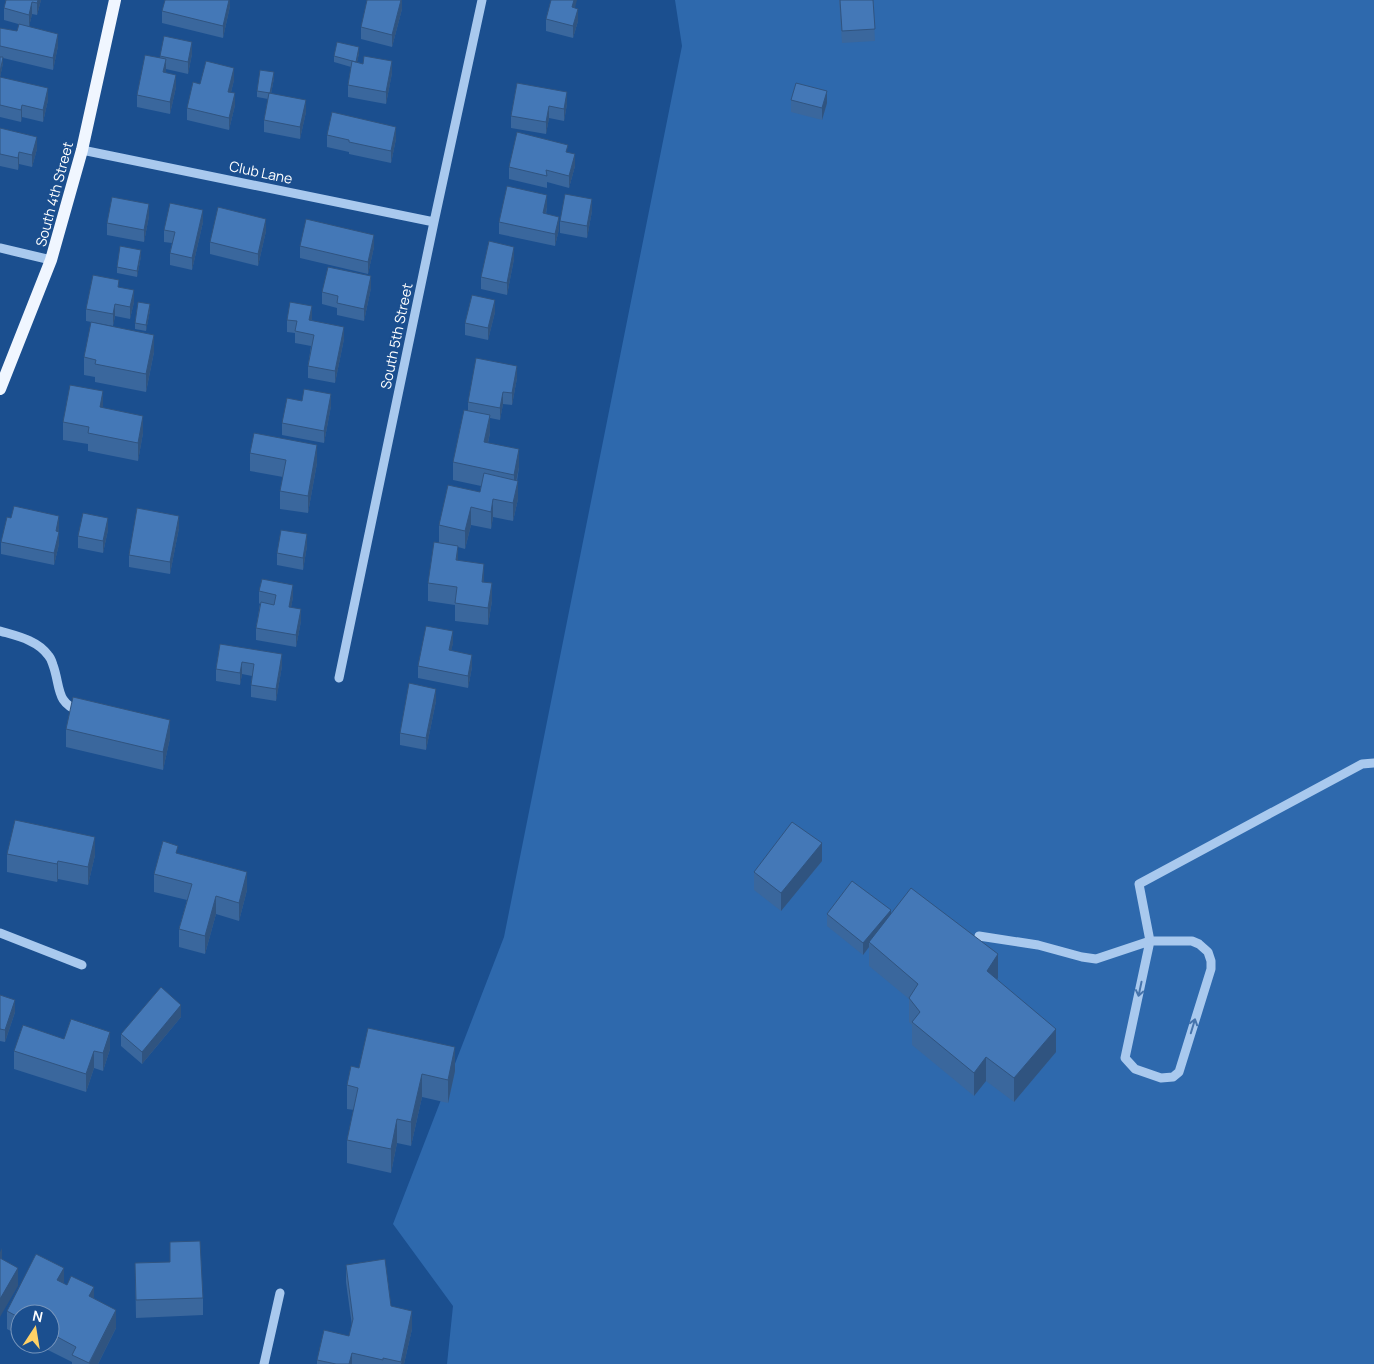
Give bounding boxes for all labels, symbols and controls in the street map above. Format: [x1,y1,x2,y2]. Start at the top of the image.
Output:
street label: South 4th Street [31,139,77,249]
street label: Club Lane [228,156,294,188]
street label: South 5th Street [375,281,417,391]
one-way arrow [1135,980,1144,996]
one-way arrow [1189,1018,1199,1034]
north arrow [10,1304,60,1354]
text: N [31,1305,45,1326]

